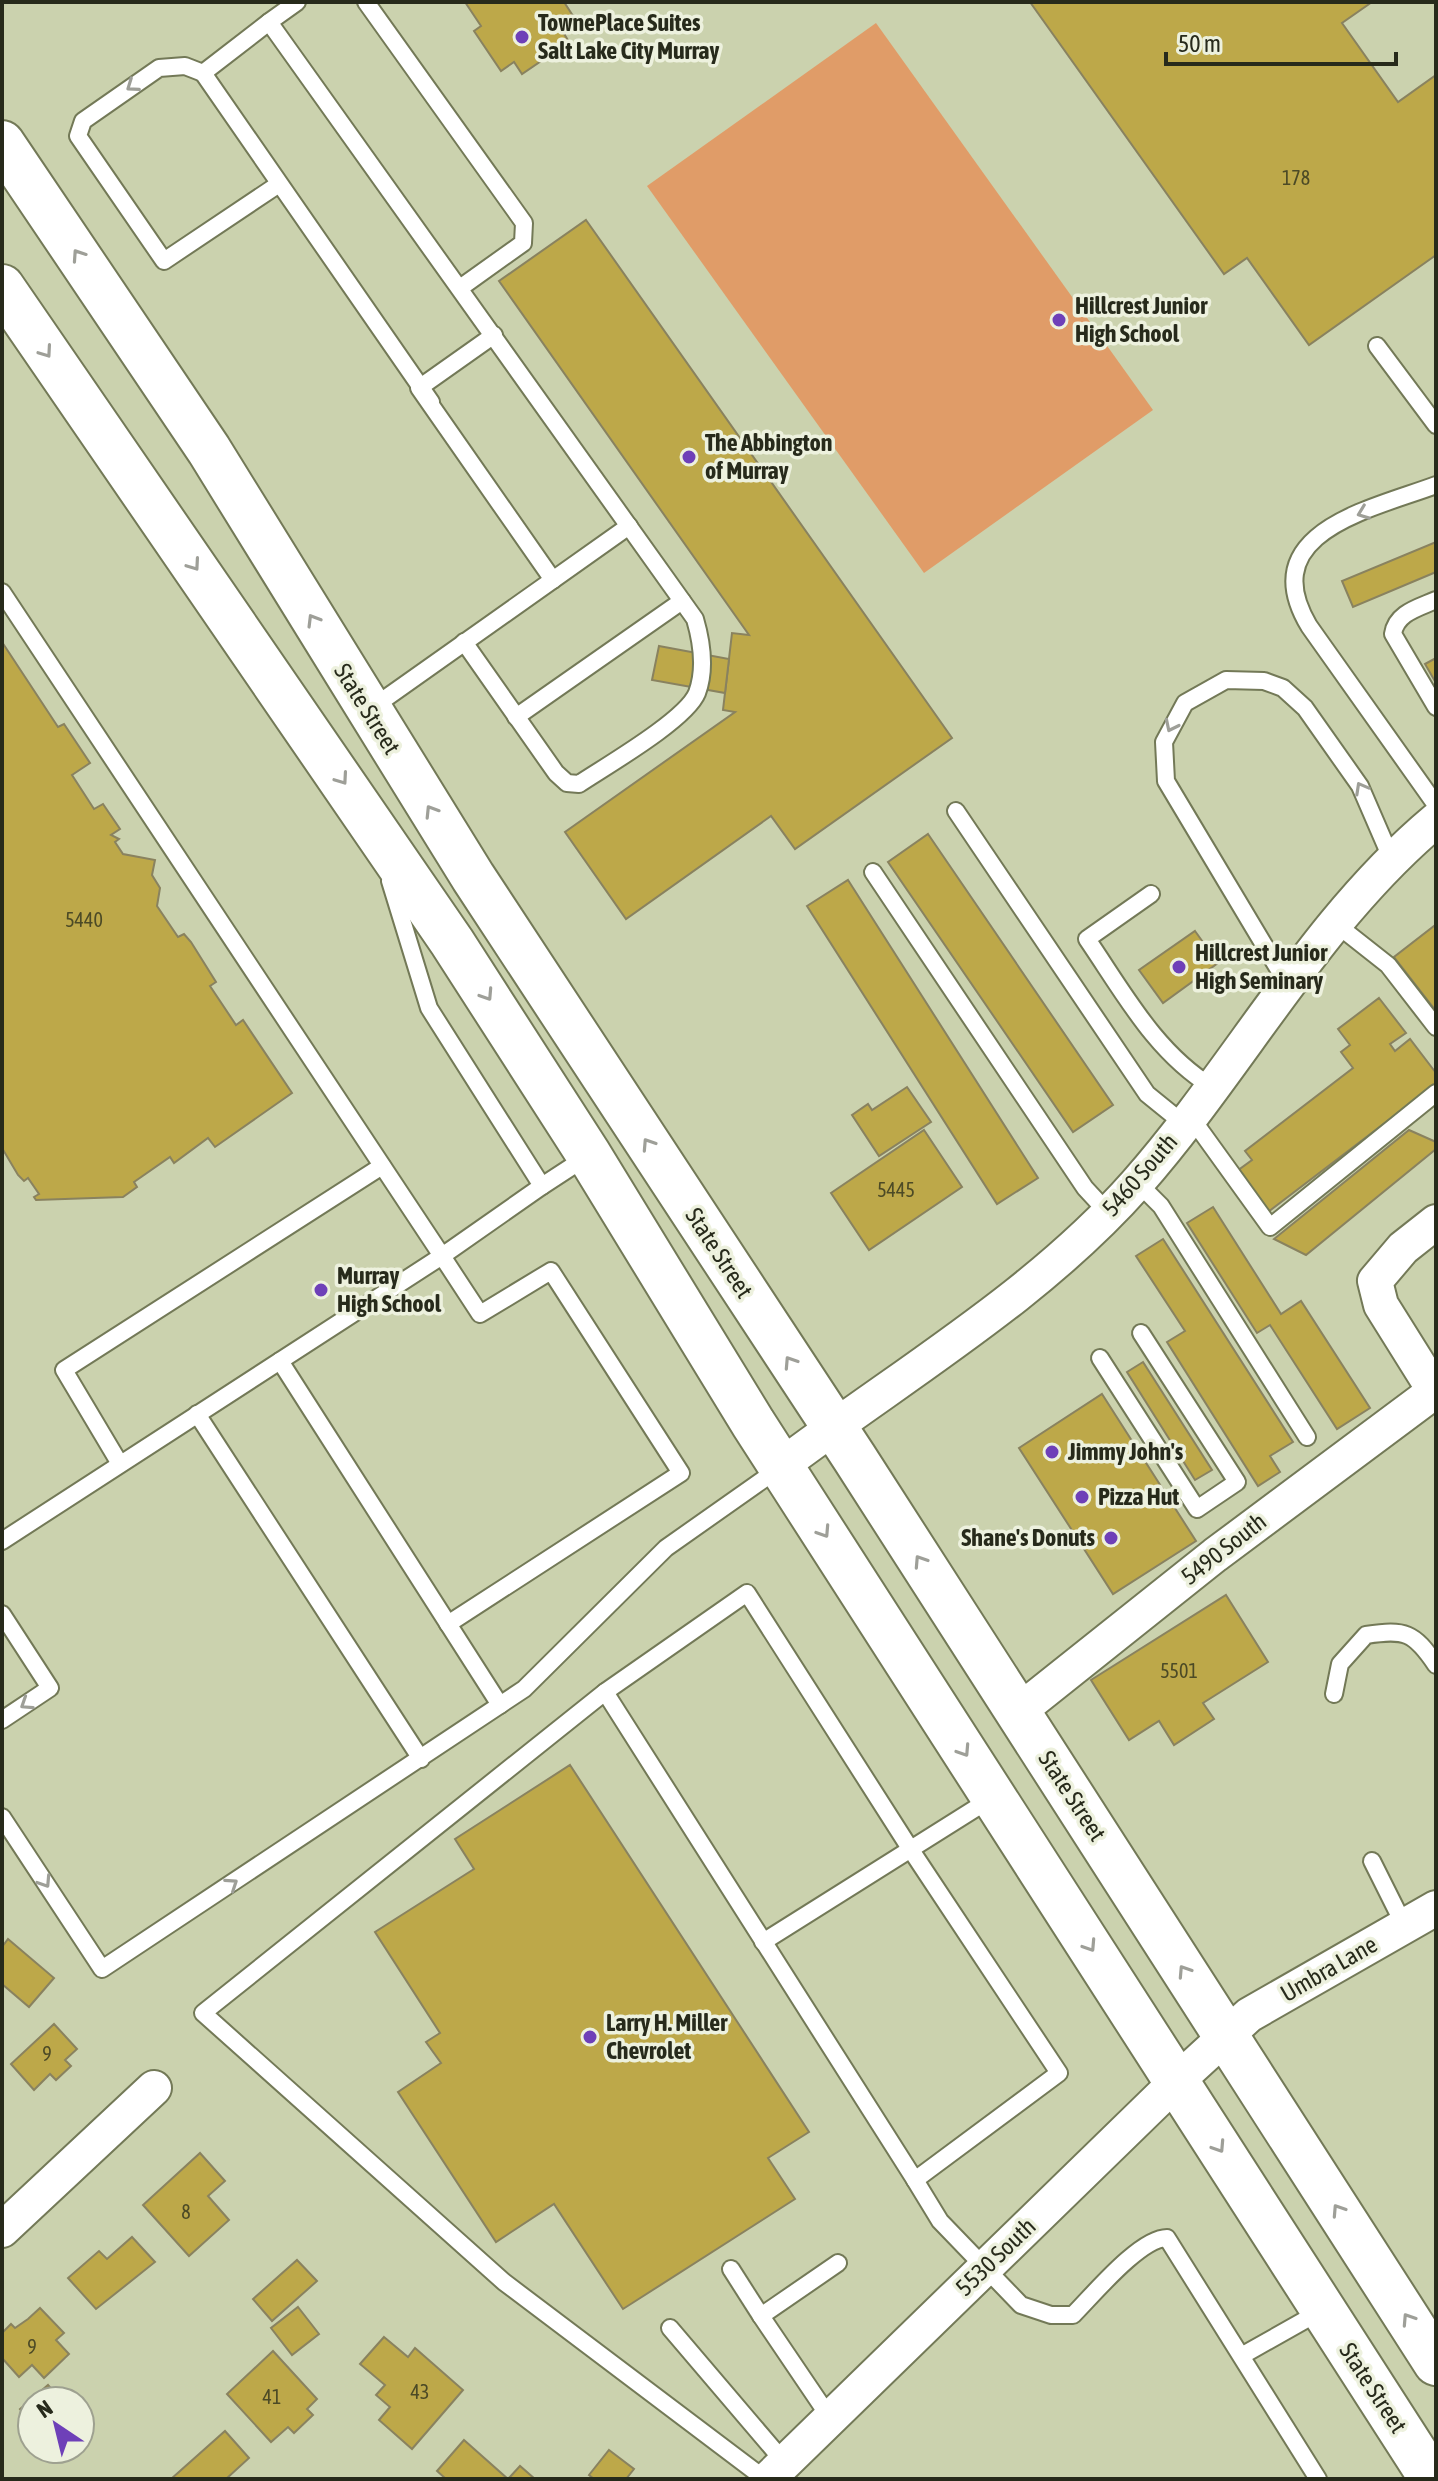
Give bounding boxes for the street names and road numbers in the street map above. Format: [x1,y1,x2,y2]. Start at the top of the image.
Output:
street label: State Street [329,658,406,759]
street label: 5460 South [1097,1128,1183,1221]
street label: State Street [680,1203,758,1303]
street label: 5490 South [1176,1507,1271,1590]
street label: State Street [1033,1746,1111,1846]
street label: Umbra Lane [1276,1930,1382,2007]
street label: 5530 South [950,2212,1041,2301]
street label: State Street [1334,2338,1412,2438]

